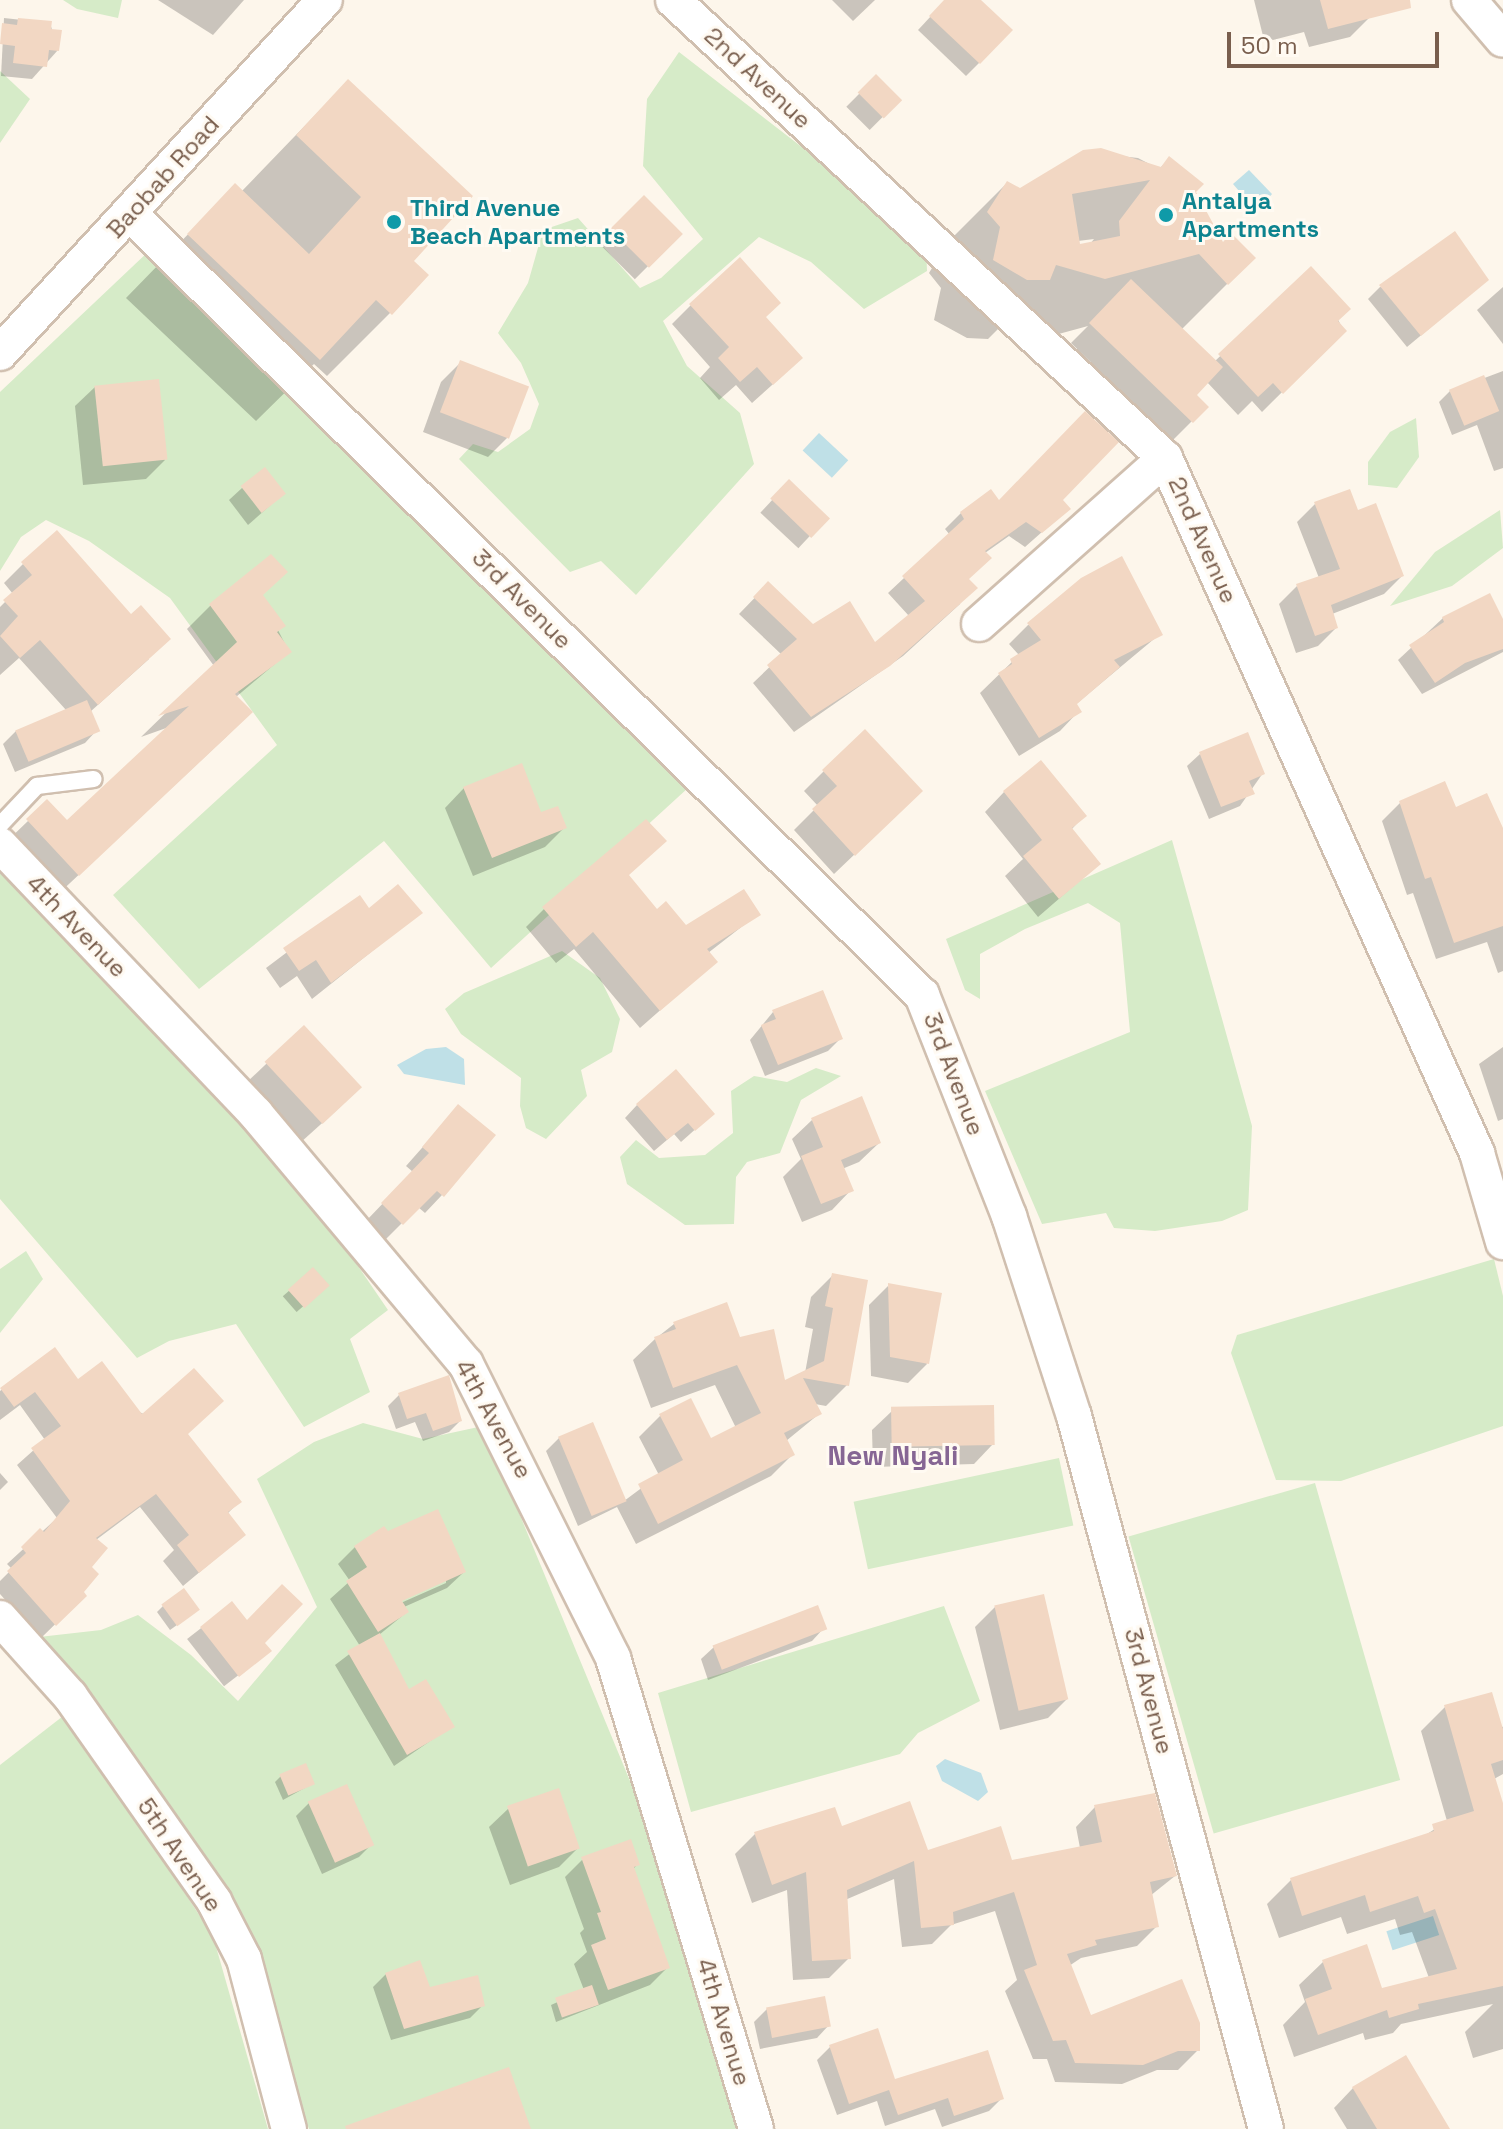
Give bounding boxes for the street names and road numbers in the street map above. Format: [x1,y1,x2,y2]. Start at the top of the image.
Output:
street label: 2nd Avenue [699,21,817,135]
street label: Baobab Road [101,110,225,244]
street label: 2nd Avenue [1162,472,1244,608]
street label: 3rd Avenue [466,543,578,655]
street label: 4th Avenue [21,869,133,983]
street label: 3rd Avenue [917,1008,991,1140]
street label: 4th Avenue [449,1354,539,1484]
street label: 3rd Avenue [1118,1625,1180,1757]
street label: 5th Avenue [131,1793,229,1917]
street label: 4th Avenue [691,1955,757,2089]

